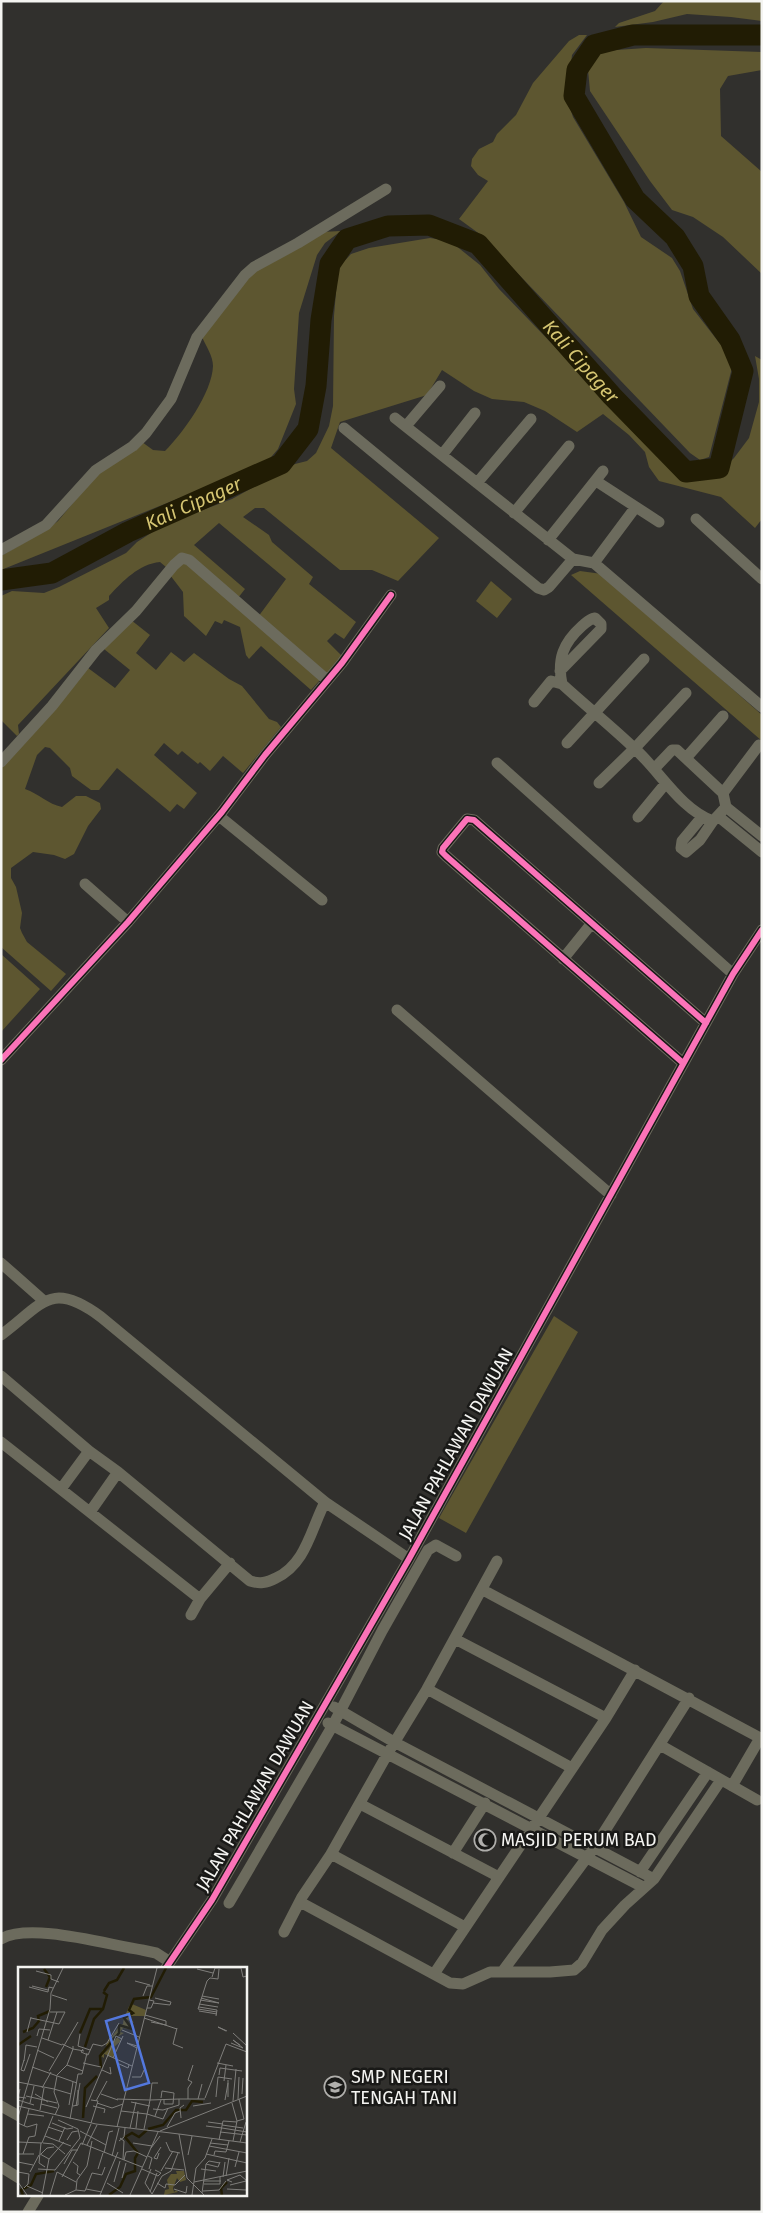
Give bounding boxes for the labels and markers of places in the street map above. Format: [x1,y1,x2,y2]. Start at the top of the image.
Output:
mosque icon: MASJID PERUM BAD [473,1828,497,1852]
place label: MASJID PERUM BAD [501,1829,657,1851]
place label: SMP NEGERI TENGAH TANI [351,2066,457,2109]
school or university icon: SMP NEGERI TENGAH TANI [323,2075,347,2099]

